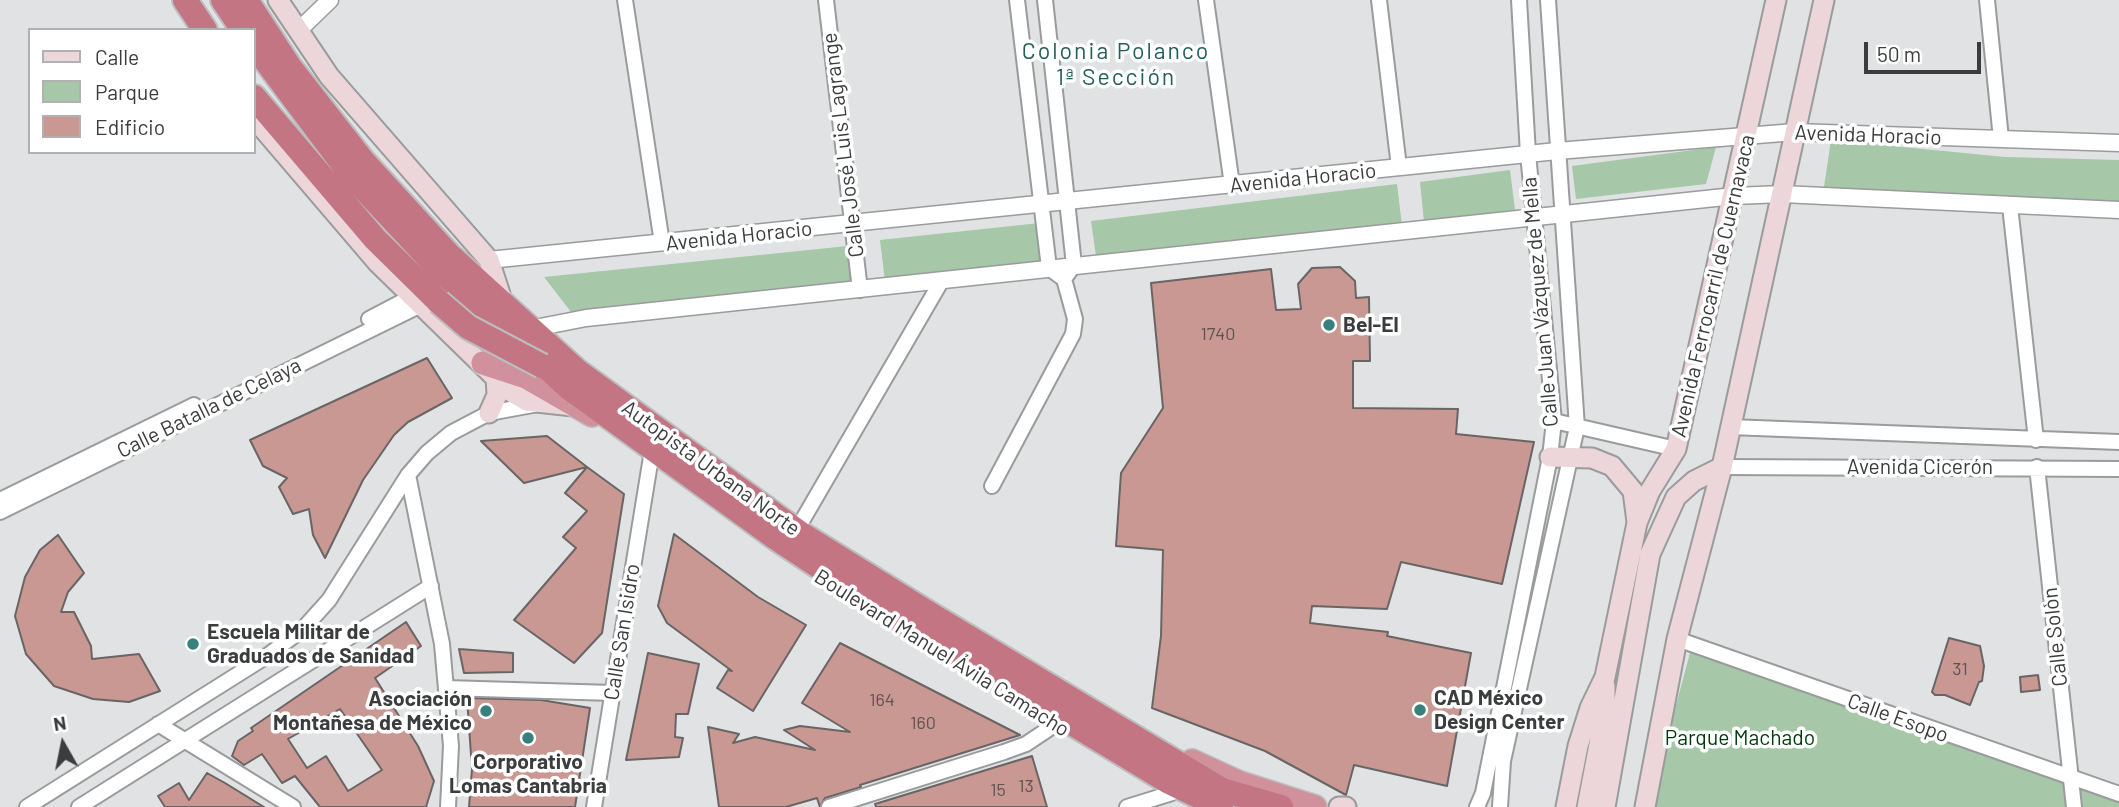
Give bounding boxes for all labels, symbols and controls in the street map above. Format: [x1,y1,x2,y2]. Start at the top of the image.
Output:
legend [28,28,256,154]
scale bar [1867,28,1984,72]
street label: Calle José Luis Lagrange [817,31,869,259]
district label: Colonia Polanco 1ª Sección [1024,37,1208,91]
text: 50 m [1877,41,1921,66]
text: Calle [95,44,139,69]
text: Parque [95,79,160,104]
text: Edificio [95,114,165,139]
street label: Avenida Horacio [1794,120,1942,150]
street label: Avenida Ferrocarril de Cuernavaca [1666,132,1760,440]
street label: Avenida Horacio [1228,158,1378,198]
street label: Calle Juan Vázquez de Mella [1517,176,1563,428]
street label: Avenida Horacio [664,216,814,256]
place label: Bel-El [1343,312,1399,338]
marker: Bel-El [1321,317,1337,333]
house number: 1740 [1201,323,1235,345]
street label: Calle Batalla de Celaya [113,353,305,463]
street label: Autopista Urbana Norte [617,395,805,541]
street label: Avenida Cicerón [1847,454,1993,480]
street label: Calle San Isidro [599,562,645,702]
street label: Boulevard Manuel Ávila Camacho [810,564,1074,742]
street label: Calle Solòn [2037,586,2073,688]
place label: Escuela Militar de Graduados de Sanidad [207,619,414,669]
marker: Escuela Militar de Graduados de Sanidad [185,636,201,652]
house number: 31 [1952,658,1968,680]
place label: CAD México Design Center [1434,685,1565,735]
place label: Asociación Montañesa de México [273,686,472,736]
street label: Calle Esopo [1844,688,1952,748]
house number: 164 [869,689,895,711]
marker: CAD México Design Center [1412,702,1428,718]
marker: Asociación Montañesa de México [478,703,494,719]
north arrow [28,709,98,779]
text: N [52,710,68,735]
house number: 160 [910,712,936,734]
park label: Parque Machado [1665,725,1815,751]
marker: Corporativo Lomas Cantabria [520,730,536,746]
place label: Corporativo Lomas Cantabria [449,749,607,799]
house number: 13 [1018,775,1034,797]
house number: 15 [990,779,1006,801]

